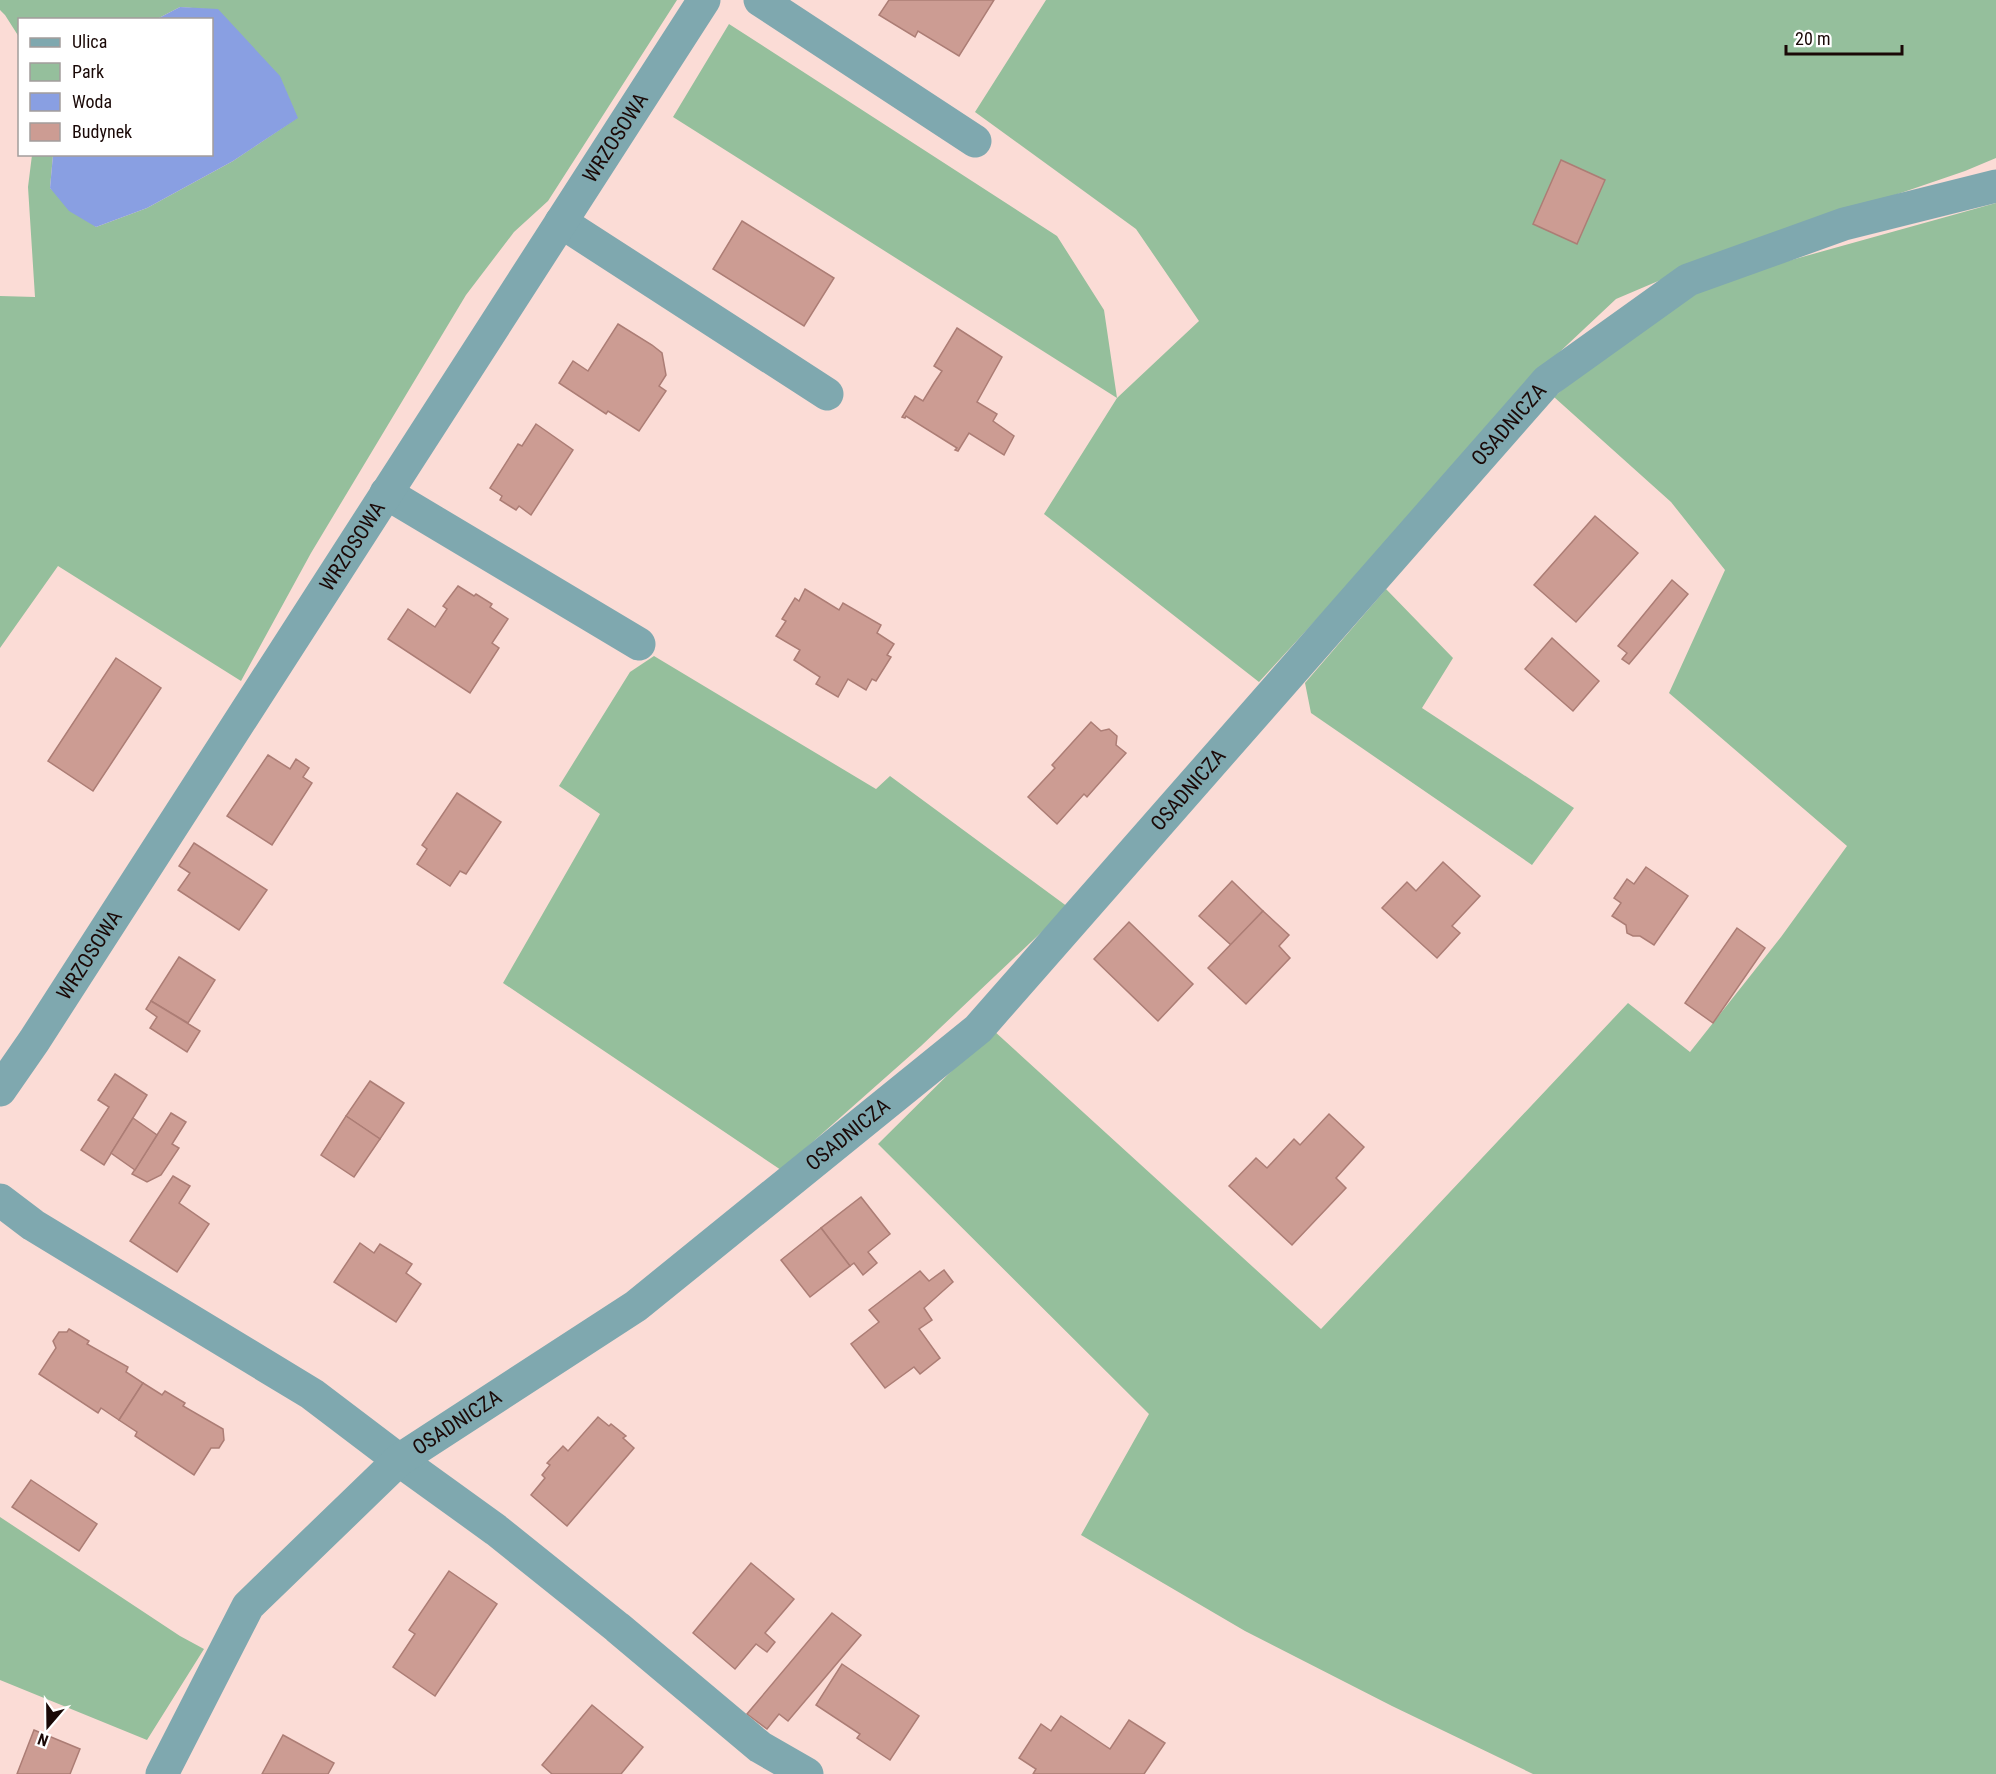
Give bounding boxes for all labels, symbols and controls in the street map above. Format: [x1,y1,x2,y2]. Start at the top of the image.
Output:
legend [18,18,213,156]
scale bar [1786,18,1902,56]
text: 20 m [1795,28,1830,49]
text: Ulica [72,31,107,52]
text: Park [72,61,104,82]
street label: WRZOSOWA [578,88,653,187]
text: Woda [72,91,112,112]
text: Budynek [72,121,132,142]
street label: OSADNICZA [1466,379,1551,470]
street label: WRZOSOWA [315,497,390,596]
street label: OSADNICZA [1146,744,1230,836]
street label: WRZOSOWA [52,906,127,1004]
street label: OSADNICZA [801,1093,895,1176]
street label: OSADNICZA [408,1385,506,1460]
north arrow [18,1696,78,1756]
text: N [35,1729,51,1750]

